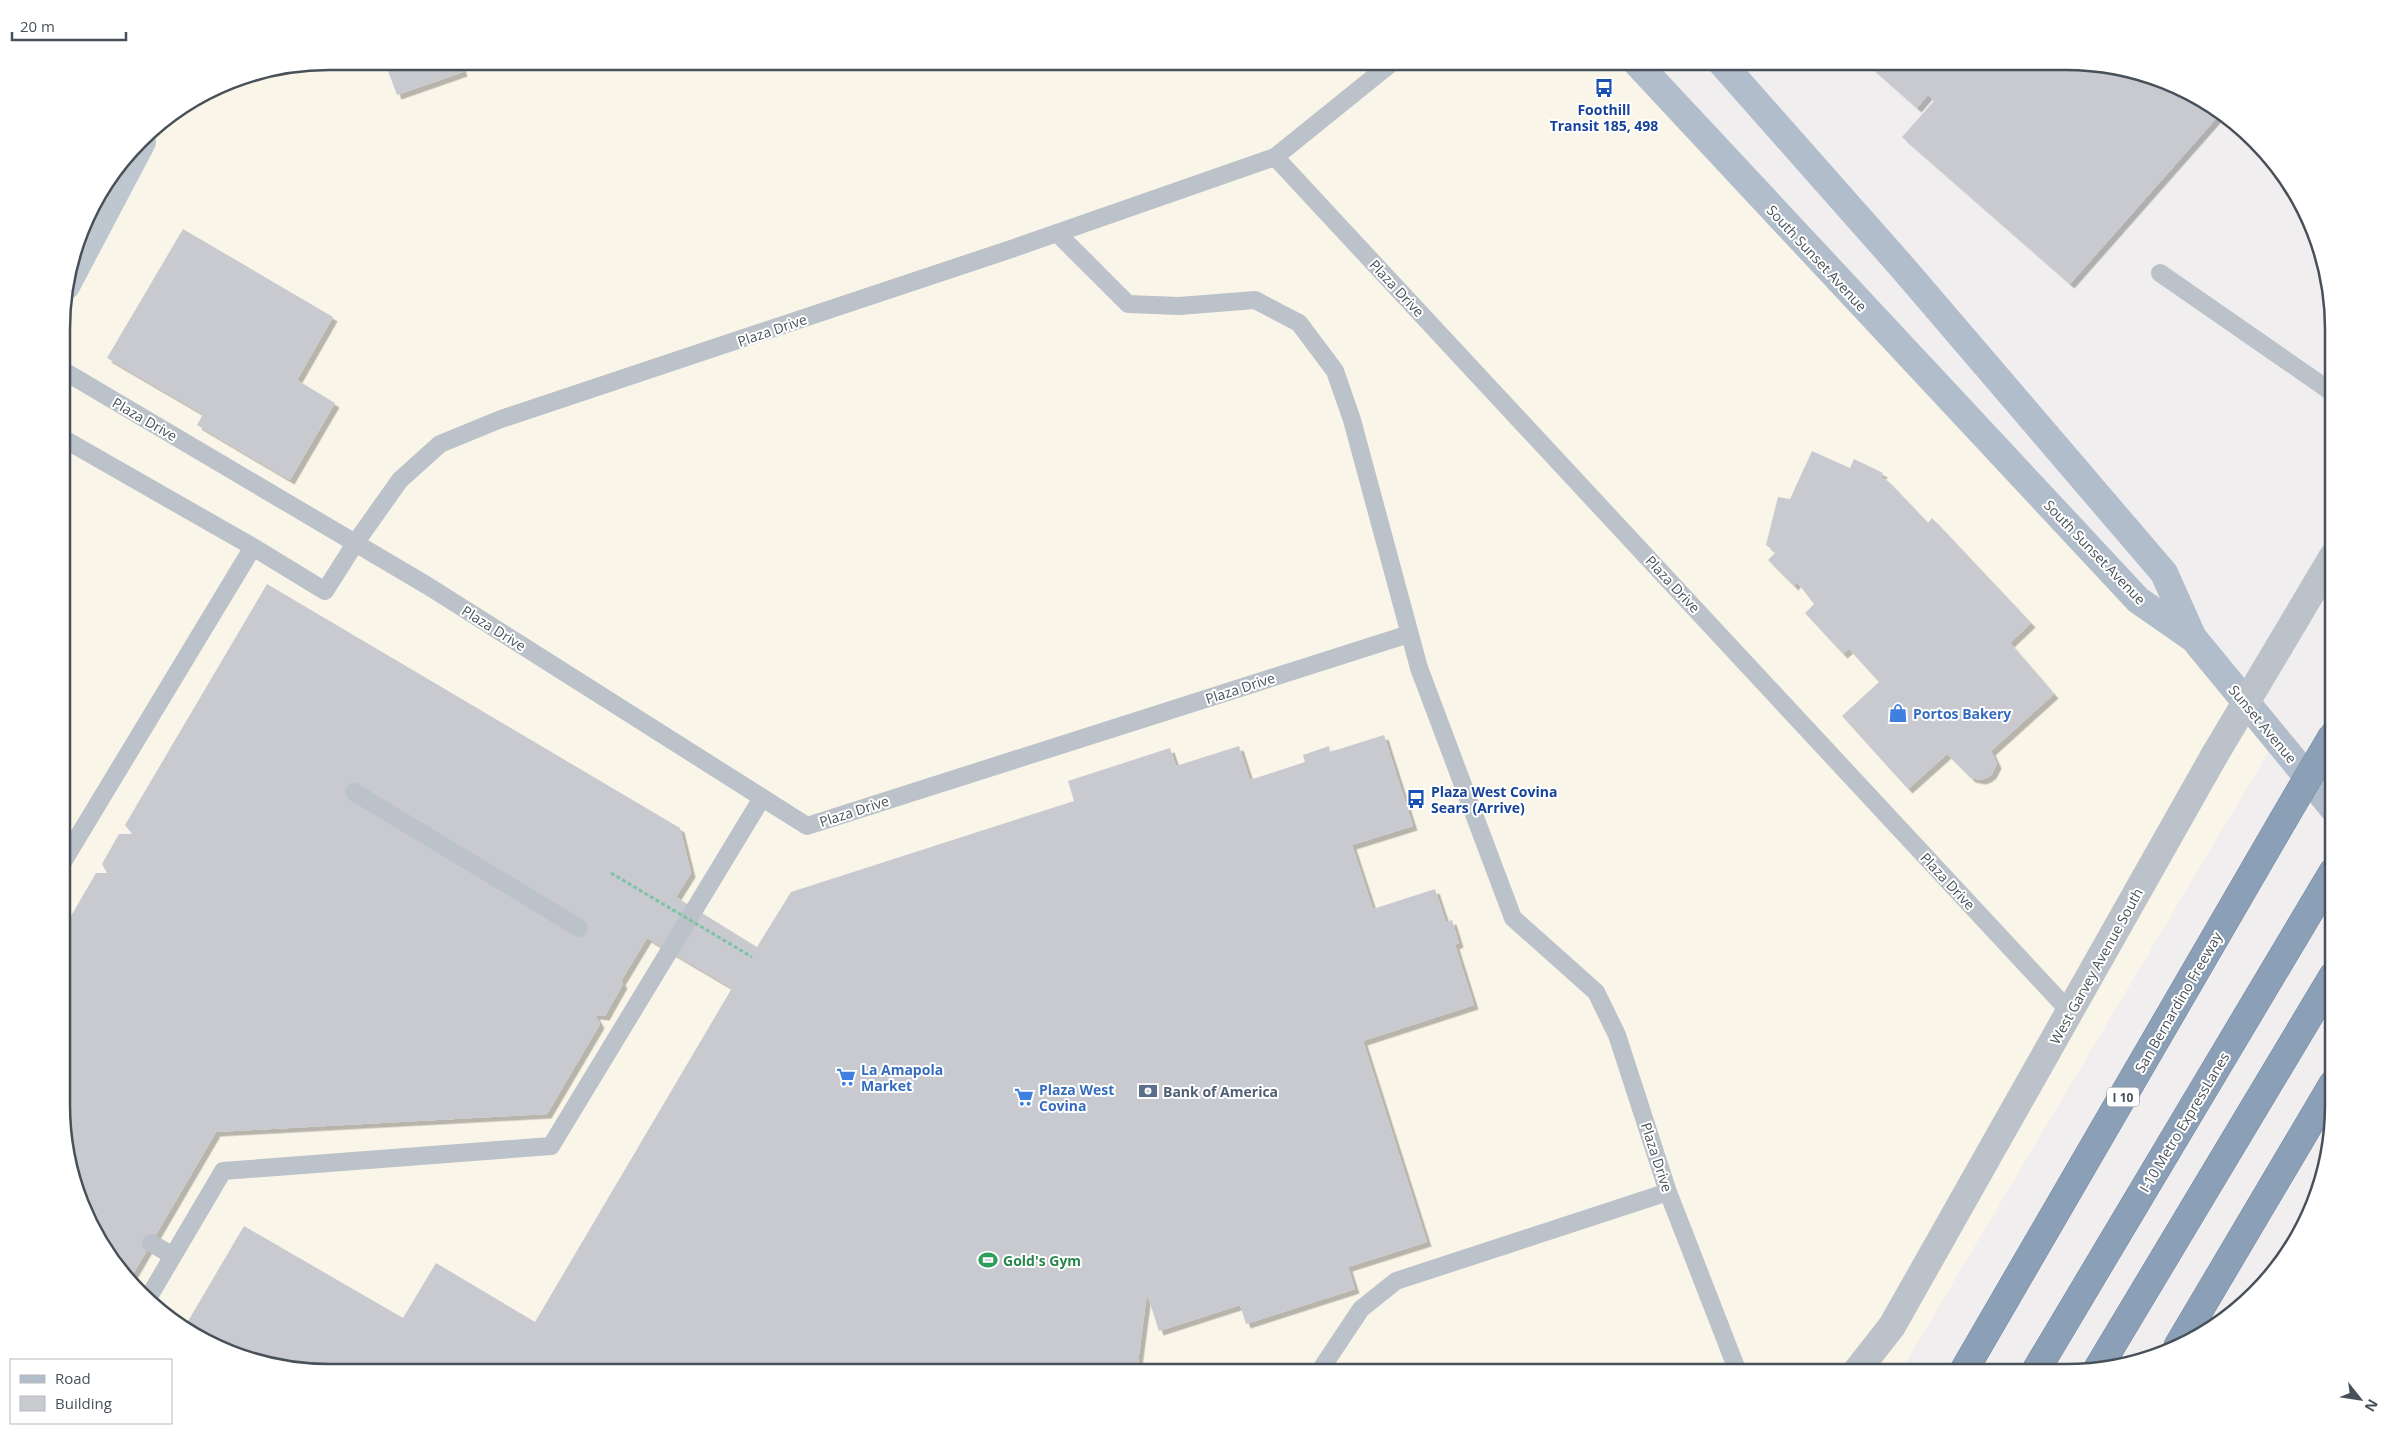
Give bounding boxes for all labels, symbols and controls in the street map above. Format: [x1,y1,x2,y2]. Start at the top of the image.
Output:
scale bar [12,10,126,42]
text: 20 m [20,16,55,36]
bus stop icon: Foothill Transit 185, 498 [1593,77,1615,99]
place label: Foothill Transit 185, 498 [1550,100,1658,135]
street label: South Sunset Avenue [1763,201,1871,315]
street label: Plaza Drive [1366,255,1429,321]
street label: Plaza Drive [735,309,809,351]
street label: Plaza Drive [109,393,181,445]
street label: South Sunset Avenue [2040,496,2150,609]
street label: Plaza Drive [1642,551,1705,617]
street label: Plaza Drive [458,601,530,655]
street label: Plaza Drive [1203,668,1277,708]
street label: Sunset Avenue [2225,681,2301,767]
shop icon: Portos Bakery [1887,702,1909,724]
place label: Portos Bakery [1913,704,2011,723]
place label: Plaza West Covina Sears (Arrive) [1431,782,1557,817]
bus stop icon: Plaza West Covina Sears (Arrive) [1405,788,1427,810]
street label: Plaza Drive [817,791,891,831]
street label: Plaza Drive [1917,848,1980,914]
street label: West Garvey Avenue South [2045,884,2147,1048]
street label: San Bernardino Freeway [2130,927,2227,1076]
street label: I-10 Metro ExpressLanes [2135,1048,2234,1196]
place label: La Amapola Market [861,1060,943,1095]
supermarket icon: La Amapola Market [835,1066,857,1088]
place label: Plaza West Covina [1039,1080,1114,1115]
bank icon: Bank of America [1137,1080,1159,1102]
place label: Bank of America [1163,1082,1278,1101]
supermarket icon: Plaza West Covina [1013,1086,1035,1108]
road number: I 10 [2107,1088,2139,1106]
street label: Plaza Drive [1637,1120,1677,1194]
sports icon: Gold's Gym [977,1249,999,1271]
place label: Gold's Gym [1003,1251,1081,1270]
legend [10,1359,172,1424]
text: Road [55,1368,91,1388]
north arrow [2335,1374,2385,1424]
text: Building [55,1393,112,1413]
text: N [2361,1396,2383,1415]

